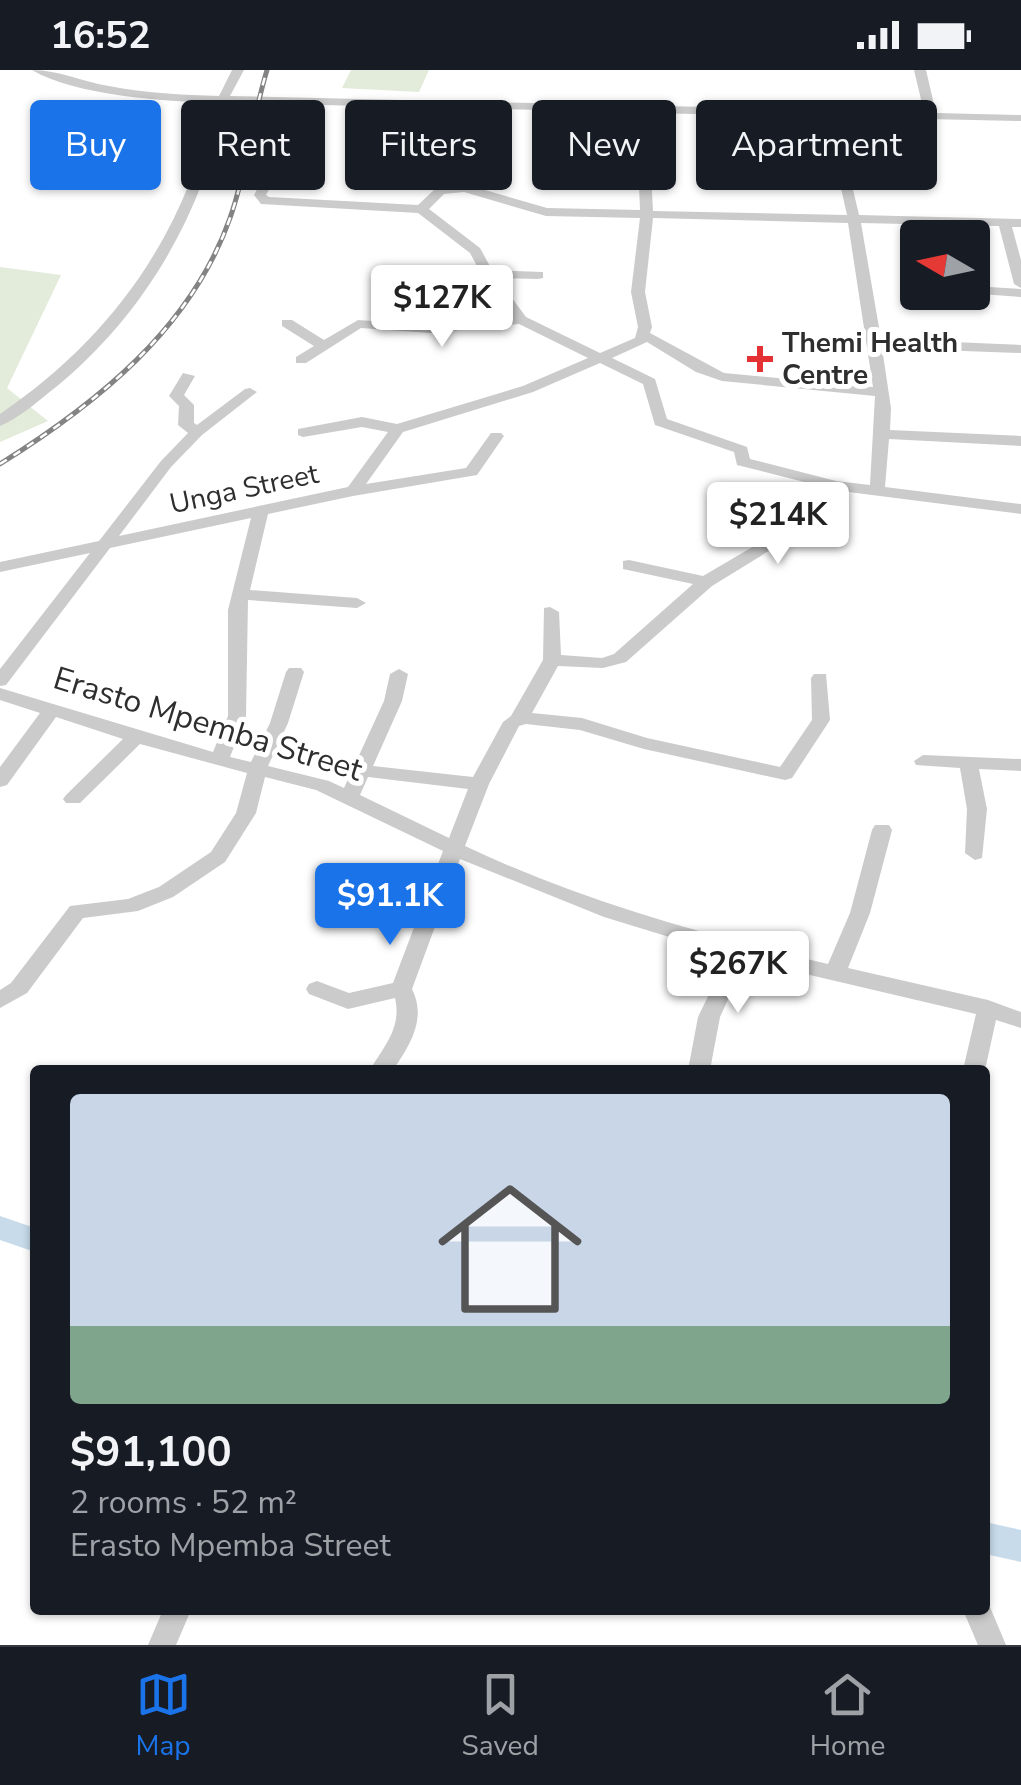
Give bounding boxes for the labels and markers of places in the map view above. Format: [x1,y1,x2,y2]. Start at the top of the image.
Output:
pin: $127K [372,265,512,350]
place label: Themi Health Centre [782,324,958,394]
marker: Themi Health Centre [747,346,773,372]
pin: $214K [708,482,848,567]
pin: $91.1K [309,863,471,948]
pin: $267K [668,931,808,1016]

